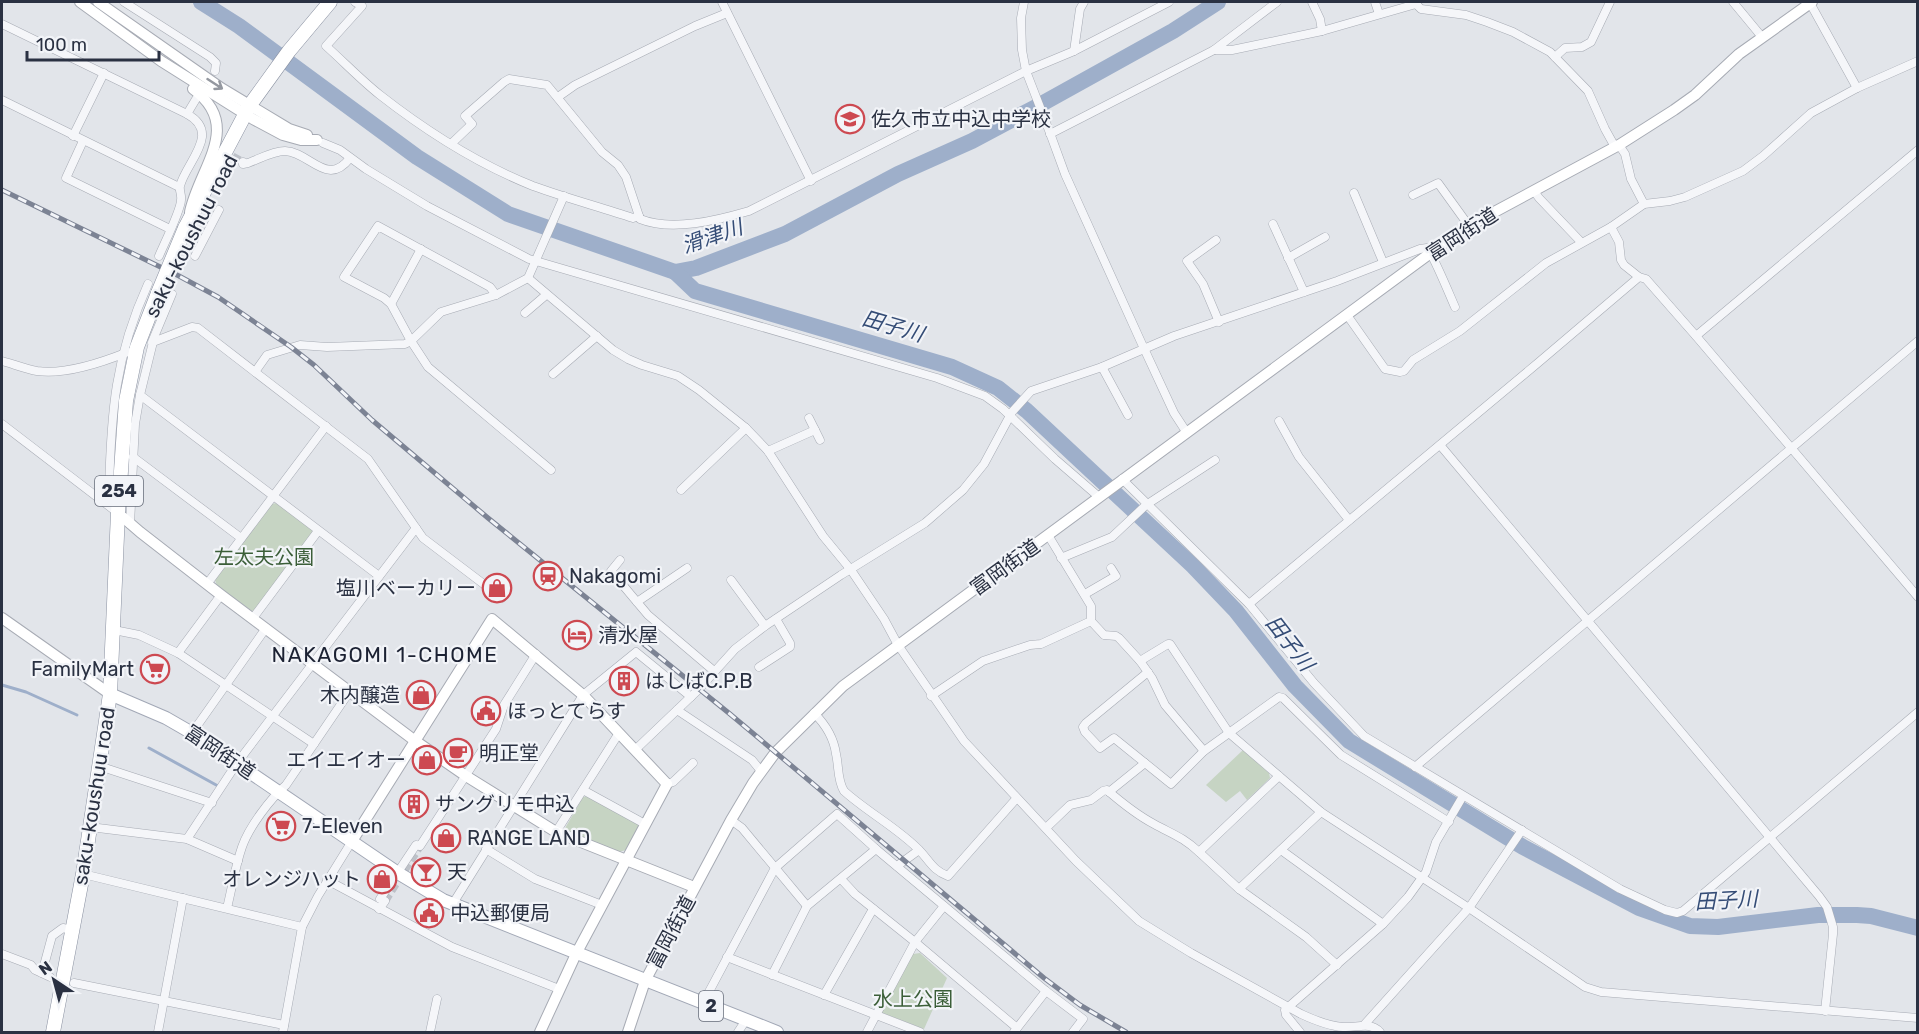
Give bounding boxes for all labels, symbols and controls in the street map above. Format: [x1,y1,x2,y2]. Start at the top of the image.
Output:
scale bar [27,24,159,62]
text: 100 m [36,34,87,56]
one-way arrow [206,78,223,90]
school or university icon: 佐久市立中込中学校 [834,103,866,135]
place label: 佐久市立中込中学校 [871,107,1051,131]
street label: saku-koushuu road [139,150,243,322]
street label: 富岡街道 [1422,202,1502,266]
water label: 滑津川 [678,213,748,258]
water label: 田子川 [859,305,929,347]
road number: 254 [95,476,143,506]
street label: 富岡街道 [966,534,1044,600]
park label: 左太夫公園 [214,545,314,569]
station icon: Nakagomi [532,560,564,592]
place label: Nakagomi [569,564,661,588]
shop icon: 塩川ベーカリー [481,572,513,604]
place label: 塩川ベーカリー [336,576,476,600]
water label: 田子川 [1261,610,1320,677]
hotel icon: 清水屋 [561,619,593,651]
place label: 清水屋 [598,623,658,647]
district label: NAKAGOMI 1-CHOME [272,642,498,667]
supermarket icon: FamilyMart [139,653,171,685]
place label: FamilyMart [31,657,134,681]
building icon: はしばC.P.B [608,665,640,697]
place label: はしばC.P.B [645,669,753,693]
shop icon: 木内醸造 [405,679,437,711]
place label: 木内醸造 [320,683,400,707]
public building icon: ほっとてらす [470,695,502,727]
place label: ほっとてらす [507,699,626,723]
street label: saku-koushuu road [68,705,120,887]
street label: 富岡街道 [180,720,260,784]
cafe icon: 明正堂 [442,737,474,769]
place label: 明正堂 [479,741,539,765]
shop icon: エイエイオー [411,744,443,776]
place label: エイエイオー [286,748,406,772]
building icon: サングリモ中込 [398,788,430,820]
place label: サングリモ中込 [435,792,575,816]
supermarket icon: 7-Eleven [265,810,297,842]
place label: 7-Eleven [302,814,383,838]
shop icon: RANGE LAND [430,822,462,854]
place label: RANGE LAND [467,826,590,850]
bar icon: 天 [410,856,442,888]
place label: 天 [447,860,467,884]
shop icon: オレンジハット [366,863,398,895]
place label: オレンジハット [222,867,361,891]
water label: 田子川 [1694,886,1760,914]
street label: 富岡街道 [642,891,700,973]
public building icon: 中込郵便局 [413,897,445,929]
place label: 中込郵便局 [450,901,550,925]
north arrow [24,950,84,1010]
text: N [35,957,56,979]
park label: 水上公園 [873,987,953,1011]
road number: 2 [699,991,723,1021]

